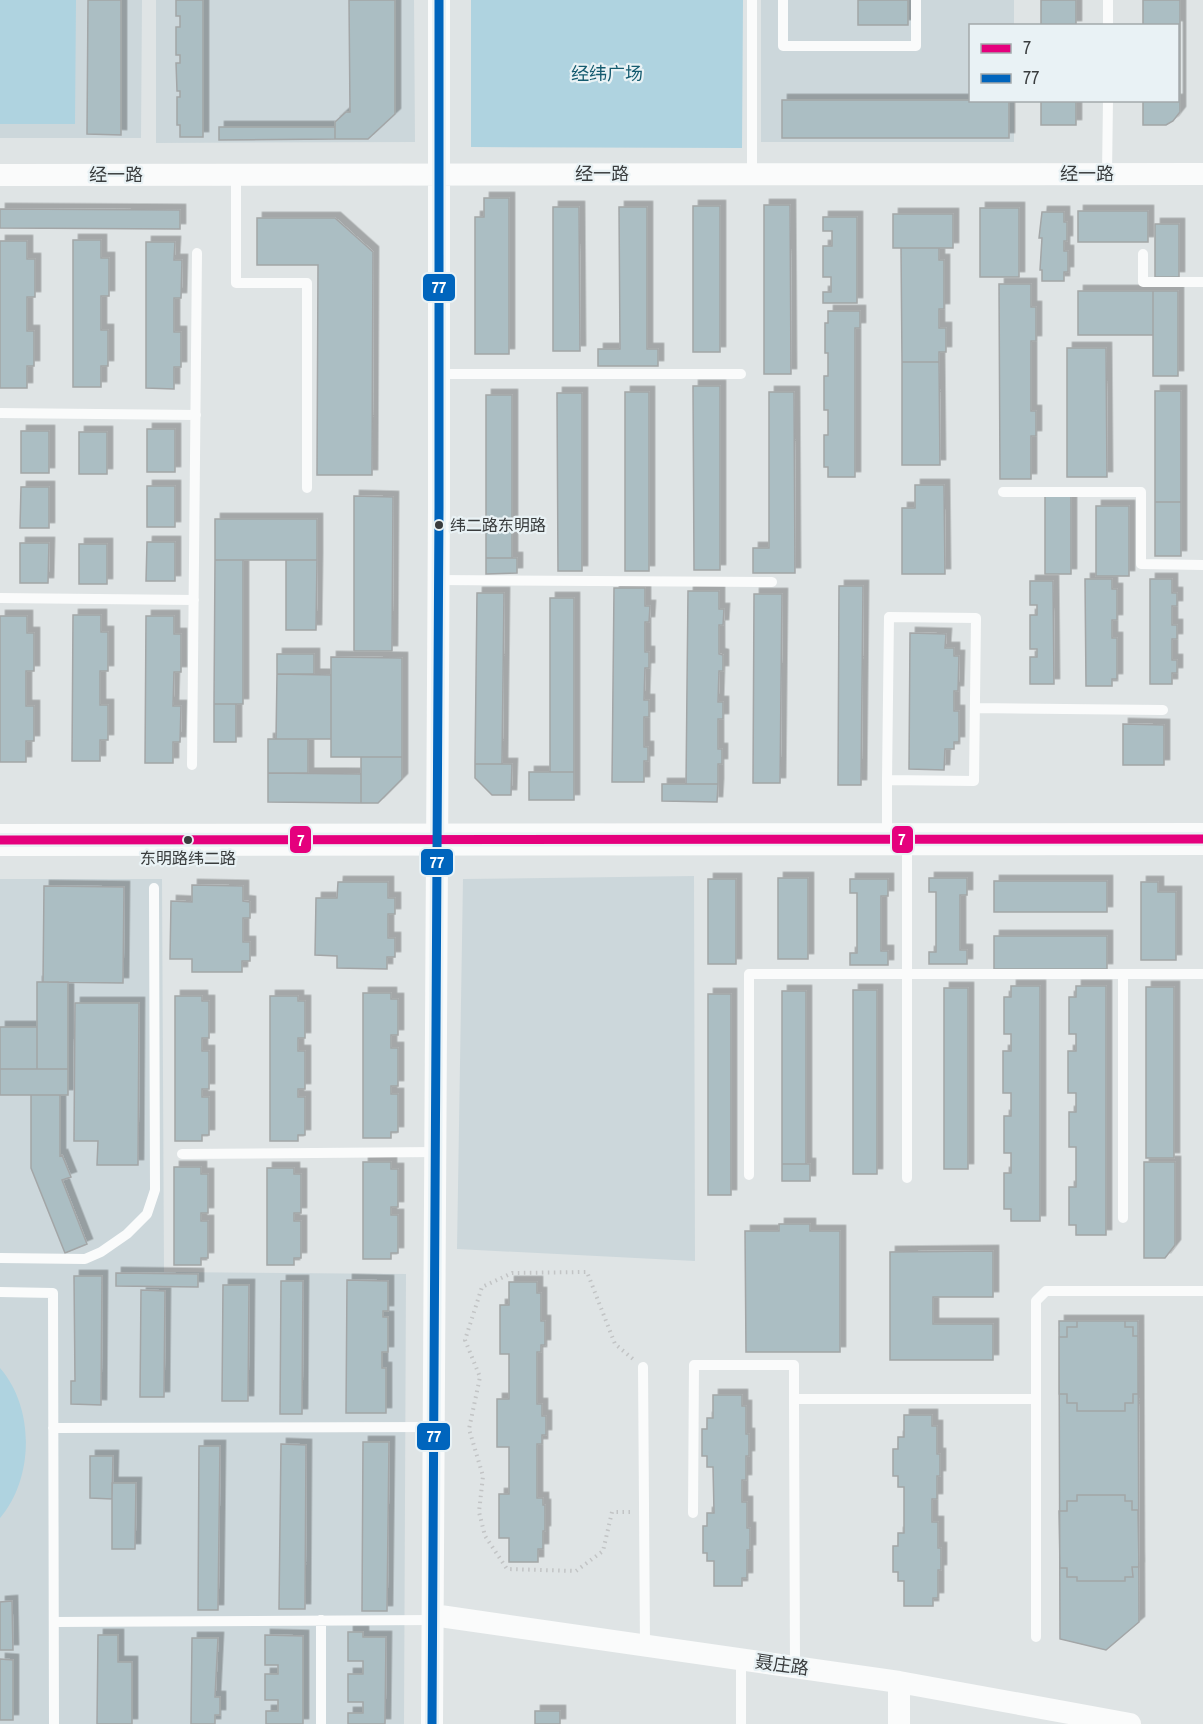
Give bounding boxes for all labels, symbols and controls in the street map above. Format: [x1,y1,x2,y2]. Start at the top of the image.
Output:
legend [969,24,1179,102]
text: 7 [1023,35,1031,60]
park label: 经纬广场 [571,61,643,86]
text: 77 [1023,65,1039,90]
street label: 经一路 [575,161,629,186]
street label: 经一路 [1060,161,1114,186]
street label: 经一路 [89,162,143,187]
line badge: 77 [422,273,456,302]
text: 77 [432,276,446,298]
place label: 纬二路东明路 [450,514,546,536]
marker: 纬二路东明路 [433,519,445,531]
line badge: 7 [289,825,312,854]
line badge: 7 [891,825,914,854]
text: 7 [898,828,906,850]
text: 7 [297,829,305,851]
marker: 东明路纬二路 [182,834,194,846]
place label: 东明路纬二路 [140,847,236,869]
line badge: 77 [420,848,454,876]
text: 77 [430,851,444,873]
line badge: 77 [416,1422,451,1451]
text: 77 [427,1425,441,1447]
street label: 聂庄路 [754,1648,811,1681]

